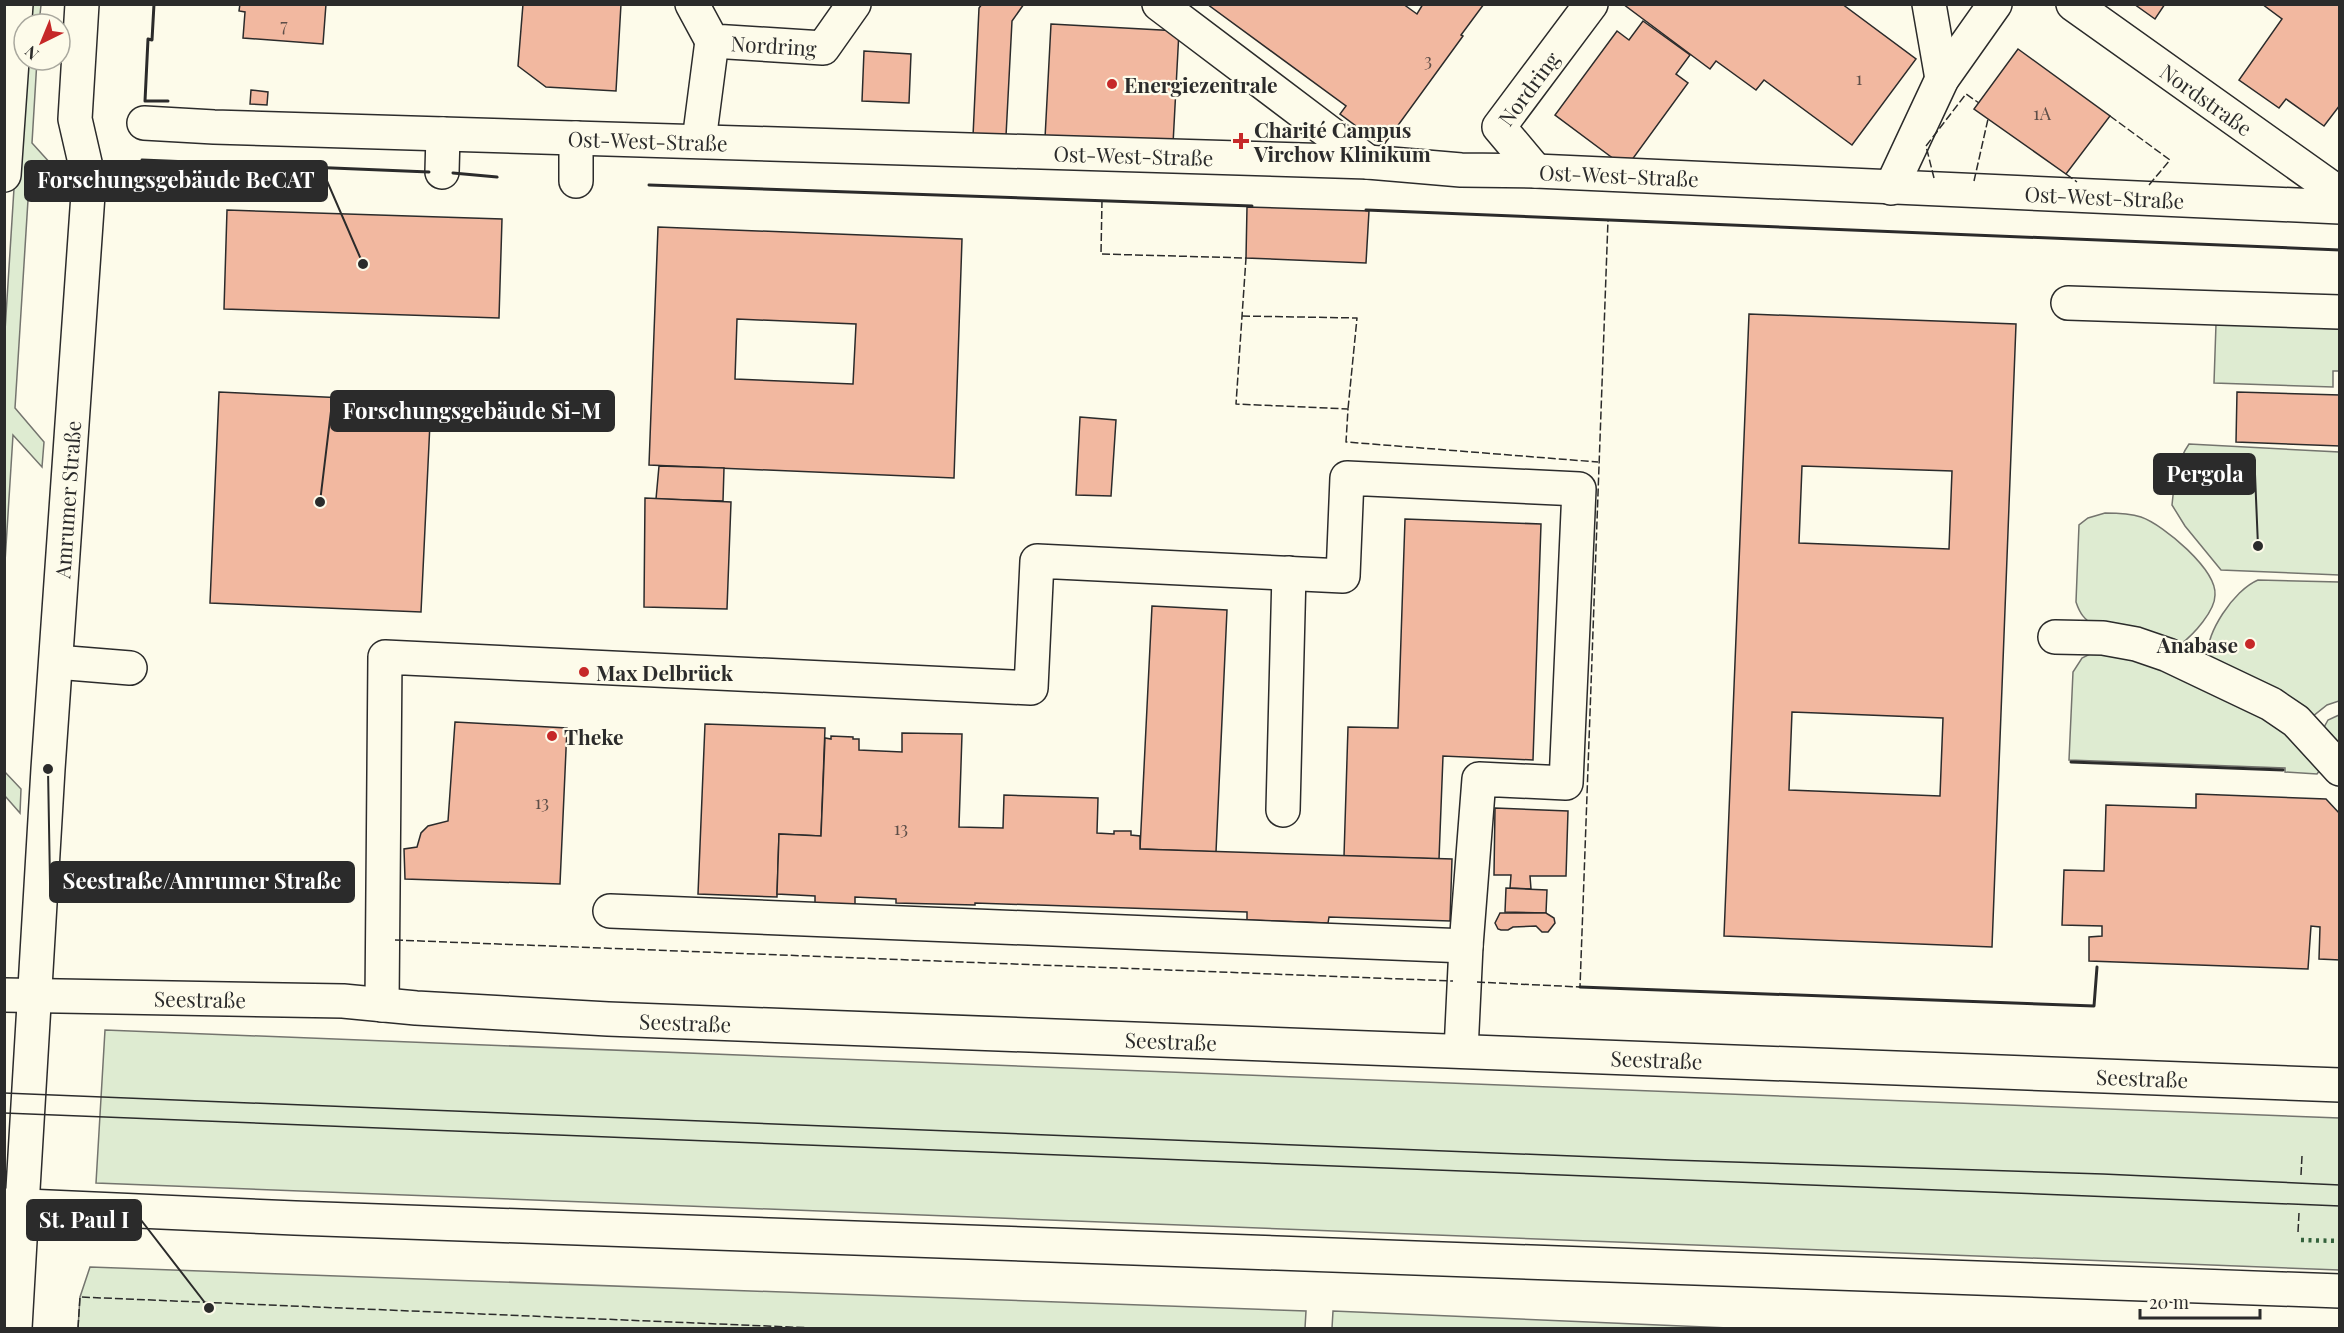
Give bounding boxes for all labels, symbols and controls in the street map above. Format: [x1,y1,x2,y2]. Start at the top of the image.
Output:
north arrow [12,12,72,72]
house number: 7 [280,13,288,37]
street label: Nordring [730,28,818,62]
text: N [20,41,43,65]
street label: Nordring [1491,45,1565,131]
house number: 3 [1424,48,1432,72]
street label: Nordstraße [2155,57,2258,141]
house number: 1 [1856,66,1863,90]
place label: Energiezentrale [1124,70,1278,98]
marker: Energiezentrale [1105,77,1119,91]
house number: 1A [2033,101,2052,125]
place label: Charité Campus Virchow Klinikum [1253,115,1431,167]
street label: Ost-West-Straße [567,124,728,157]
marker: Charité Campus Virchow Klinikum [1232,132,1250,150]
street label: Ost-West-Straße [1053,138,1214,171]
street label: Ost-West-Straße [1538,157,1699,192]
callout: Forschungsgebäude BeCAT [25,161,327,201]
text: Forschungsgebäude BeCAT [37,164,315,194]
street label: Ost-West-Straße [2024,179,2185,214]
callout: Forschungsgebäude Si-M [331,391,614,431]
text: Forschungsgebäude Si-M [343,395,601,425]
street label: Amrumer Straße [47,419,86,580]
callout: Pergola [2154,454,2255,494]
text: Pergola [2166,458,2244,488]
place label: Anabase [2156,630,2238,658]
marker: Anabase [2243,637,2257,651]
place label: Max Delbrück [596,658,734,686]
marker: Max Delbrück [577,665,591,679]
place label: Theke [564,722,624,750]
marker: Theke [545,729,559,743]
house number: 13 [535,790,549,814]
house number: 13 [894,816,908,840]
callout: Seestraße/Amrumer Straße [50,862,354,902]
text: Seestraße/Amrumer Straße [63,865,341,895]
street label: Seestraße [154,984,246,1013]
street label: Seestraße [639,1006,732,1038]
street label: Seestraße [1124,1025,1217,1056]
street label: Seestraße [1610,1043,1703,1075]
street label: Seestraße [2096,1062,2189,1093]
callout: St. Paul I [27,1200,141,1240]
text: St. Paul I [39,1204,129,1234]
scale bar [2140,1282,2260,1320]
text: 20 m [2149,1290,2189,1314]

